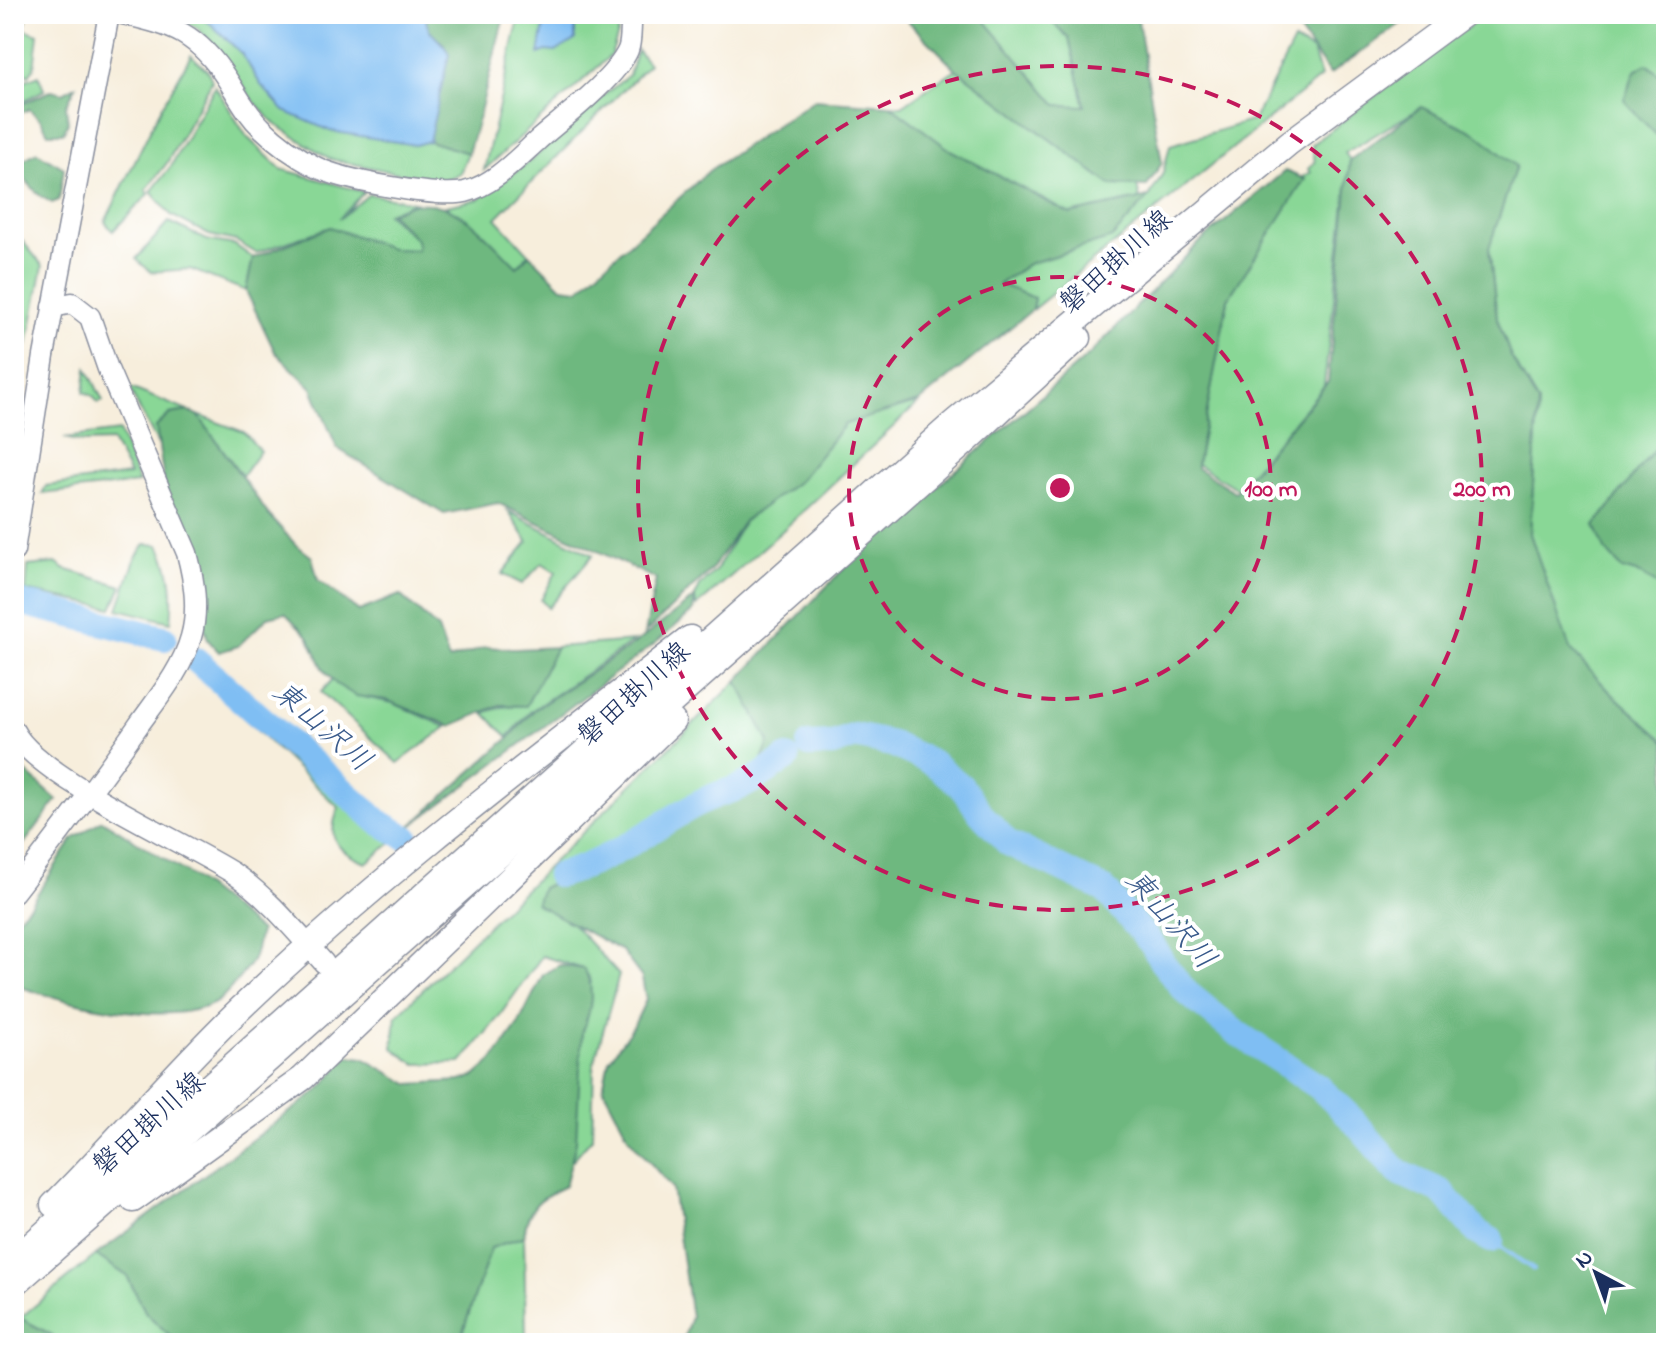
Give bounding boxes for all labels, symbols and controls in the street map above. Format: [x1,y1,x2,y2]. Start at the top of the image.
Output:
street label: 磐田掛川線 [1051,201,1183,325]
text: 100 m [1245,473,1298,508]
text: 200 m [1452,473,1511,508]
centre of rings [1046,474,1074,502]
street label: 磐田掛川線 [569,633,701,757]
water label: 東山沢川 [261,672,381,784]
water label: 東山沢川 [1113,861,1225,981]
street label: 磐田掛川線 [84,1063,216,1187]
north arrow [1556,1233,1636,1313]
text: N [1569,1243,1601,1277]

